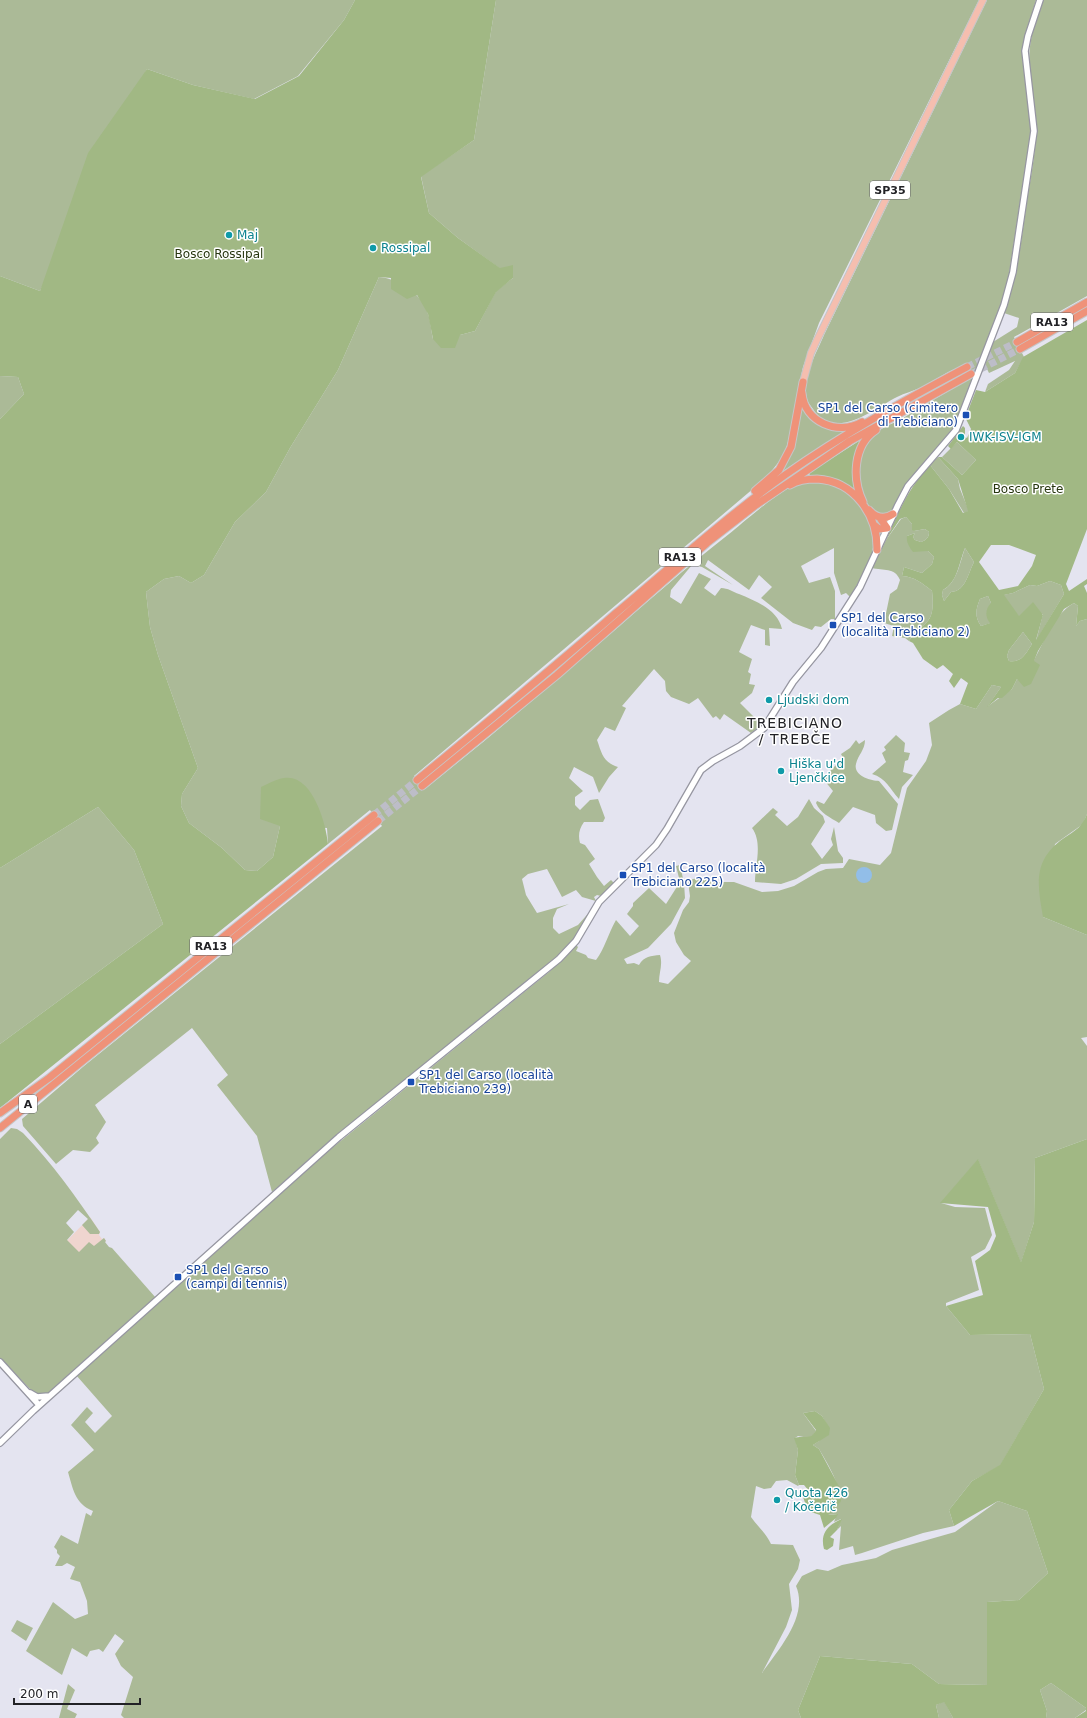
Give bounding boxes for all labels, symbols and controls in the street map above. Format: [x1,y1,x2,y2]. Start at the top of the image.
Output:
road number: SP35 [870,181,910,199]
place label: Maj [237,228,258,242]
marker: Maj [224,230,234,240]
place label: Rossipal [381,241,430,255]
marker: Rossipal [368,243,378,253]
park label: Bosco Rossipal [175,247,263,261]
road number: RA13 [1031,313,1073,331]
place label: SP1 del Carso (cimitero di Trebiciano) [818,401,958,429]
marker: SP1 del Carso (cimitero di Trebiciano) [961,410,971,420]
place label: IWK-ISV-IGM [969,430,1042,444]
marker: IWK-ISV-IGM [956,432,966,442]
park label: Bosco Prete [993,482,1063,496]
road number: RA13 [659,548,701,566]
place label: SP1 del Carso (località Trebiciano 2) [841,611,970,639]
marker: SP1 del Carso (località Trebiciano 2) [828,620,838,630]
place label: Ljudski dom [777,693,849,707]
marker: Ljudski dom [764,695,774,705]
district label: TREBICIANO / TREBČE [746,715,843,747]
place label: Hiška u'd Ljenčkice [789,757,845,785]
marker: Hiška u'd Ljenčkice [776,766,786,776]
place label: SP1 del Carso (località Trebiciano 225) [630,861,766,889]
marker: SP1 del Carso (località Trebiciano 225) [618,870,628,880]
road number: RA13 [190,937,232,955]
place label: SP1 del Carso (località Trebiciano 239) [418,1068,554,1096]
marker: SP1 del Carso (località Trebiciano 239) [406,1077,416,1087]
road number: A [19,1095,37,1113]
place label: SP1 del Carso (campi di tennis) [186,1263,287,1291]
marker: SP1 del Carso (campi di tennis) [173,1272,183,1282]
place label: Quota 426 / Kočerič [785,1486,848,1514]
marker: Quota 426 / Kočerič [772,1495,782,1505]
scale bar [14,1680,140,1706]
text: 200 m [20,1687,58,1701]

